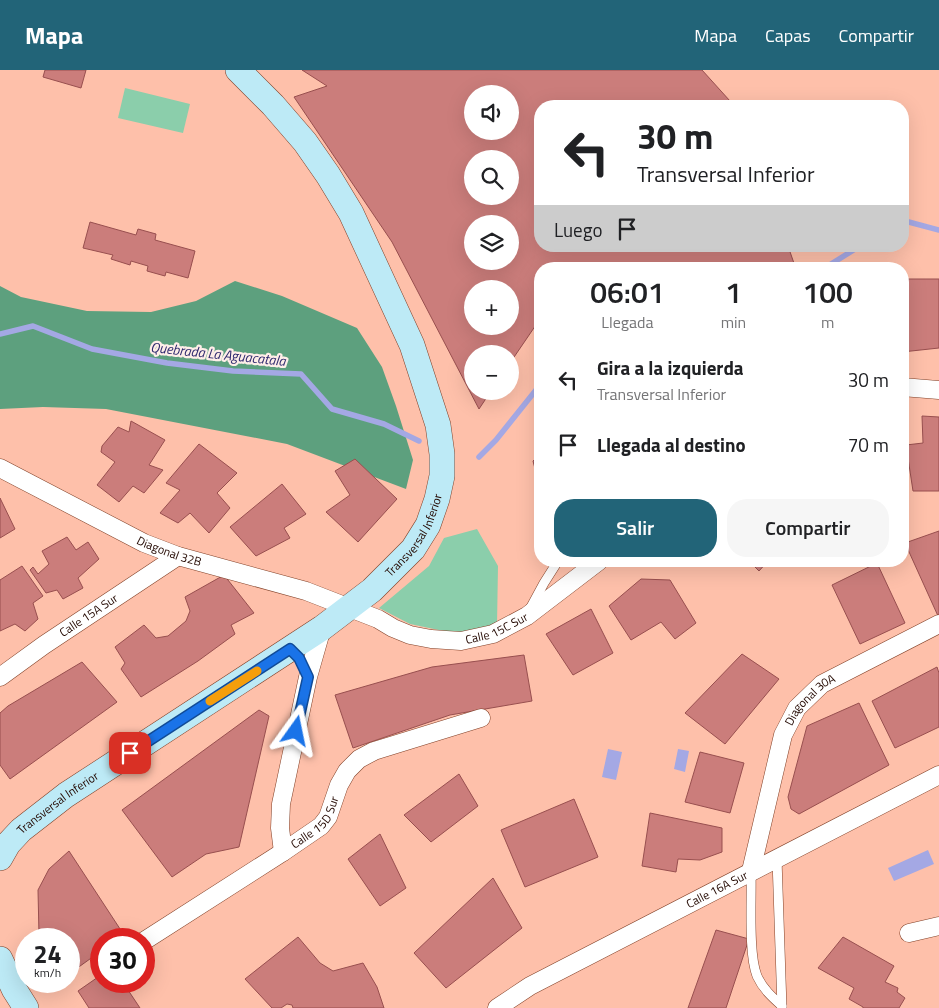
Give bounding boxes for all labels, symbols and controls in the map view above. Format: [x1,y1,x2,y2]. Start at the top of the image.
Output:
text: Mapa [25,17,83,53]
text: Mapa [694,22,737,49]
text: Capas [765,22,811,49]
text: Compartir [839,22,914,49]
map controls [464,85,519,400]
button: sound [464,85,519,140]
text: 30 m [637,109,713,163]
icon: left [554,120,619,185]
button: search [464,150,519,205]
text: Transversal Inferior [637,157,815,191]
button: layers [464,215,519,270]
text: Luego [554,215,603,244]
icon: arrive [613,215,641,243]
text: 06:01 [590,269,665,315]
text: 1 [725,269,742,315]
text: 100 [802,269,853,315]
button: + [464,280,519,335]
text: Llegada [601,310,653,334]
text: min [721,310,746,334]
text: m [821,310,834,334]
water label: Quebrada La Aguacatala [149,336,288,371]
button: − [464,345,519,400]
text: Gira a la izquierda [597,353,744,382]
text: 30 m [848,365,889,394]
icon: left [554,366,582,394]
text: Transversal Inferior [597,382,726,406]
text: Llegada al destino [597,430,746,459]
text: 70 m [848,430,889,459]
icon: arrive [554,431,582,459]
street label: Transversal Inferior [380,492,447,581]
button: Salir [554,499,717,557]
button: Compartir [727,499,889,557]
street label: Diagonal 32B [133,531,204,571]
street label: Calle 15A Sur [55,588,122,641]
street label: Calle 15C Sur [463,607,531,649]
street label: Diagonal 30A [779,669,839,729]
position arrow [269,704,321,756]
pin [109,732,151,774]
icon: arrive [116,739,144,767]
street label: Transversal Inferior [12,766,102,838]
street label: Calle 15D Sur [287,794,343,853]
street label: Calle 16A Sur [683,865,751,913]
speed limit sign: 30 [90,928,155,993]
text: 24 [33,935,62,973]
text: km/h [34,963,61,982]

